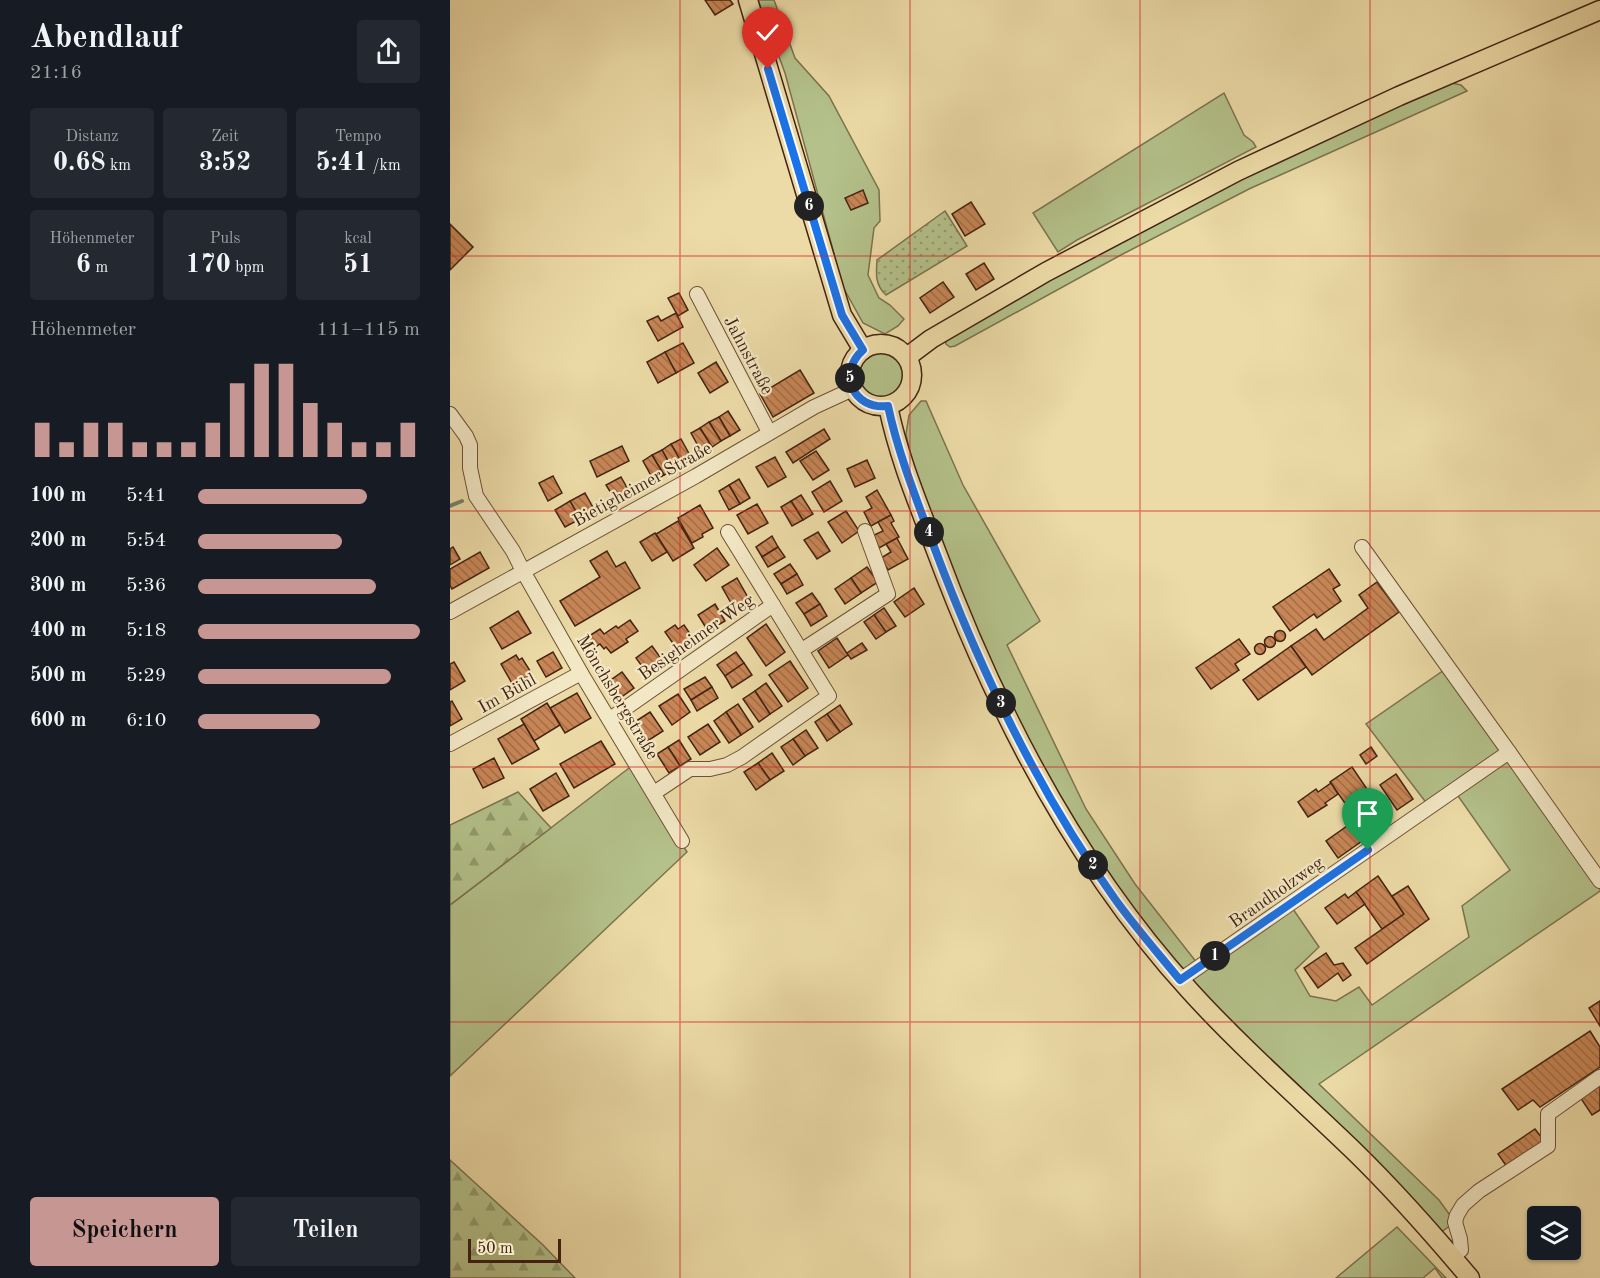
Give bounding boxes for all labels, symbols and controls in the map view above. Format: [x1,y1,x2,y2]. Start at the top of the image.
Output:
pin [742,7,793,69]
icon: check [751,16,784,49]
button: share [357,20,420,83]
text: Abendlauf [30,22,181,55]
text: 21:16 [30,63,82,83]
text: Distanz [66,129,118,145]
text: Zeit [211,129,239,145]
text: Tempo [335,129,381,145]
text: 0.68 [53,150,106,176]
text: 3:52 [199,150,251,176]
text: 5:41 [315,150,368,176]
text: km [106,158,131,174]
text: /km [368,158,401,174]
pin: 6 [794,191,824,221]
text: 6 [804,198,814,214]
text: Höhenmeter [50,231,134,247]
text: Puls [210,231,240,247]
text: kcal [344,231,372,247]
text: 6 [76,252,91,278]
text: 170 [186,252,231,278]
text: 51 [343,252,373,278]
text: m [91,260,108,276]
text: bpm [231,260,264,276]
street label: Jahnstraße [720,313,776,398]
text: Höhenmeter [30,320,136,340]
text: 111–115 m [317,320,420,340]
pin: 5 [835,363,865,393]
text: 5 [845,370,855,386]
street label: Bietigheimer Straße [570,439,715,531]
text: 100 m [30,486,86,506]
text: 5:41 [126,486,166,506]
pin: 4 [914,517,944,547]
text: 4 [924,524,934,540]
text: 200 m [30,531,86,551]
text: 5:54 [126,531,166,551]
text: 300 m [30,576,86,596]
text: 5:36 [126,576,166,596]
street label: Besigheimer Weg [635,591,758,684]
text: 400 m [30,621,86,641]
text: 5:18 [126,621,166,641]
street label: Mönchsbergstraße [573,632,661,763]
text: 500 m [30,666,86,686]
text: 5:29 [126,666,166,686]
street label: Im Bühl [476,671,540,717]
pin: 3 [986,688,1016,718]
text: 3 [996,695,1006,711]
text: 600 m [30,711,86,731]
text: 6:10 [126,711,166,731]
pin [1342,788,1393,850]
icon: arrive [1351,797,1384,830]
pin: 2 [1078,850,1108,880]
street label: Brandholzweg [1226,854,1327,932]
text: 2 [1088,857,1098,873]
pin: 1 [1200,941,1230,971]
text: 1 [1210,948,1220,964]
button: Speichern [30,1197,219,1266]
button: Teilen [231,1197,420,1266]
map controls [1527,1206,1581,1260]
button: layers [1527,1206,1581,1260]
scale bar [468,1236,561,1264]
text: 50 m [477,1241,513,1257]

